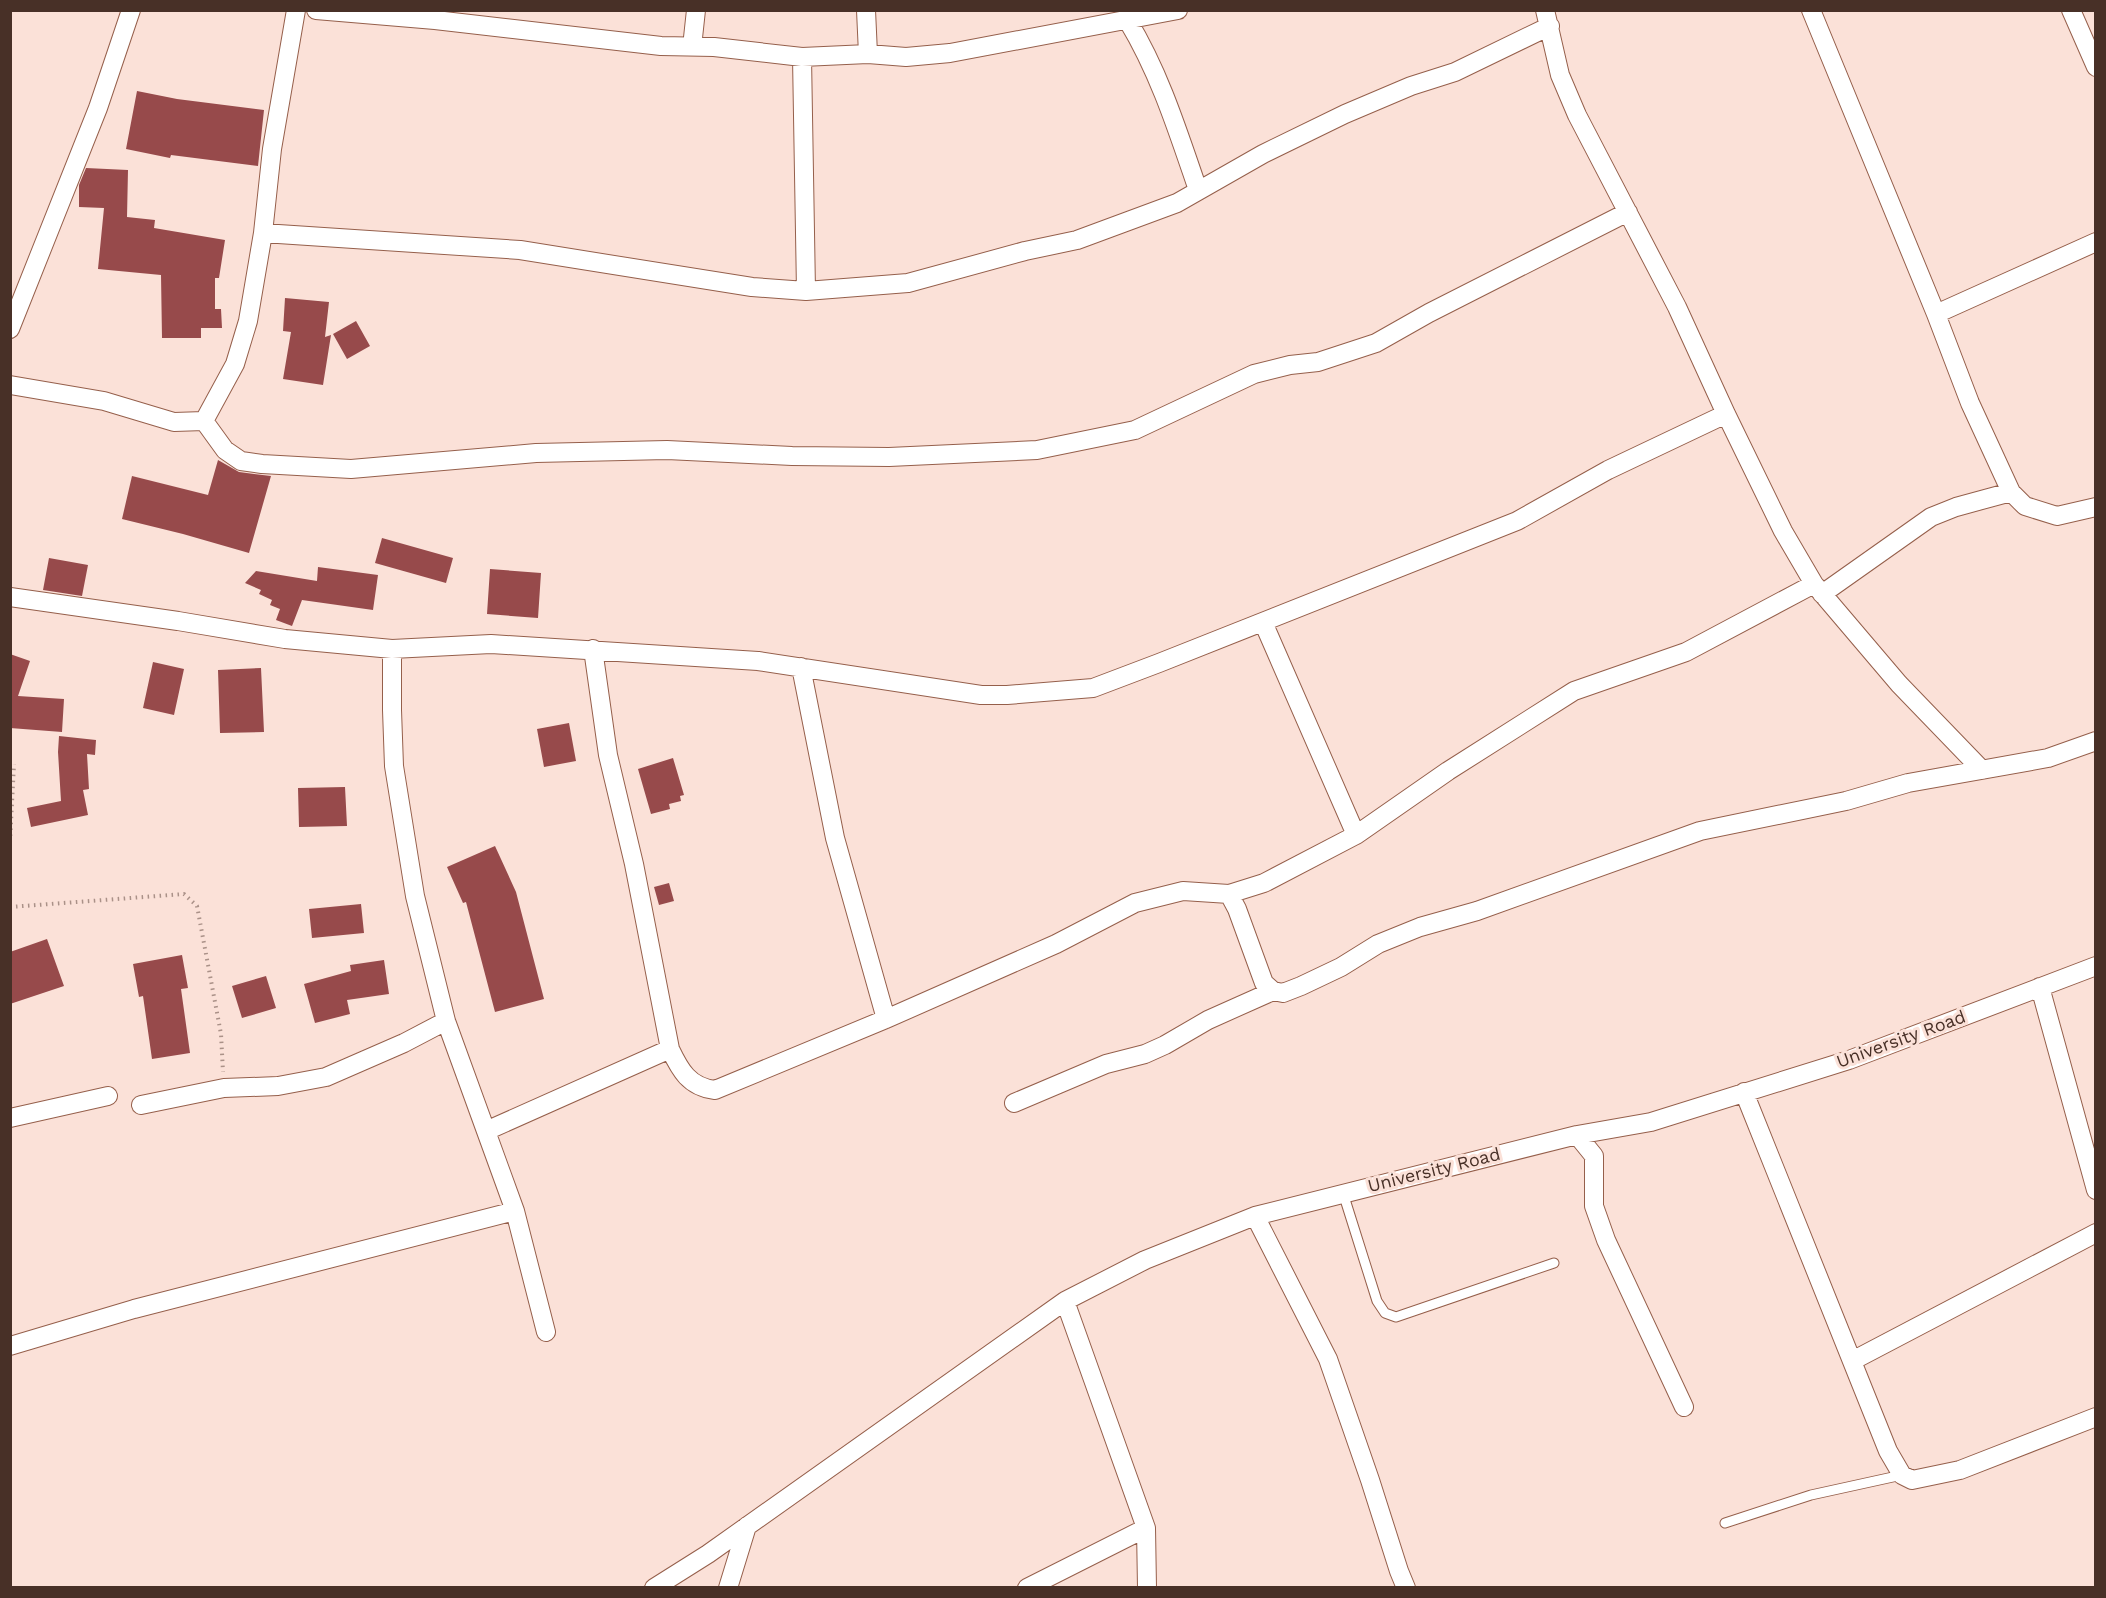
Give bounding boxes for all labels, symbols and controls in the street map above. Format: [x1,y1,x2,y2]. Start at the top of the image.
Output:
street label: University Road [1833,1005,1968,1072]
street label: University Road [1365,1143,1502,1196]

